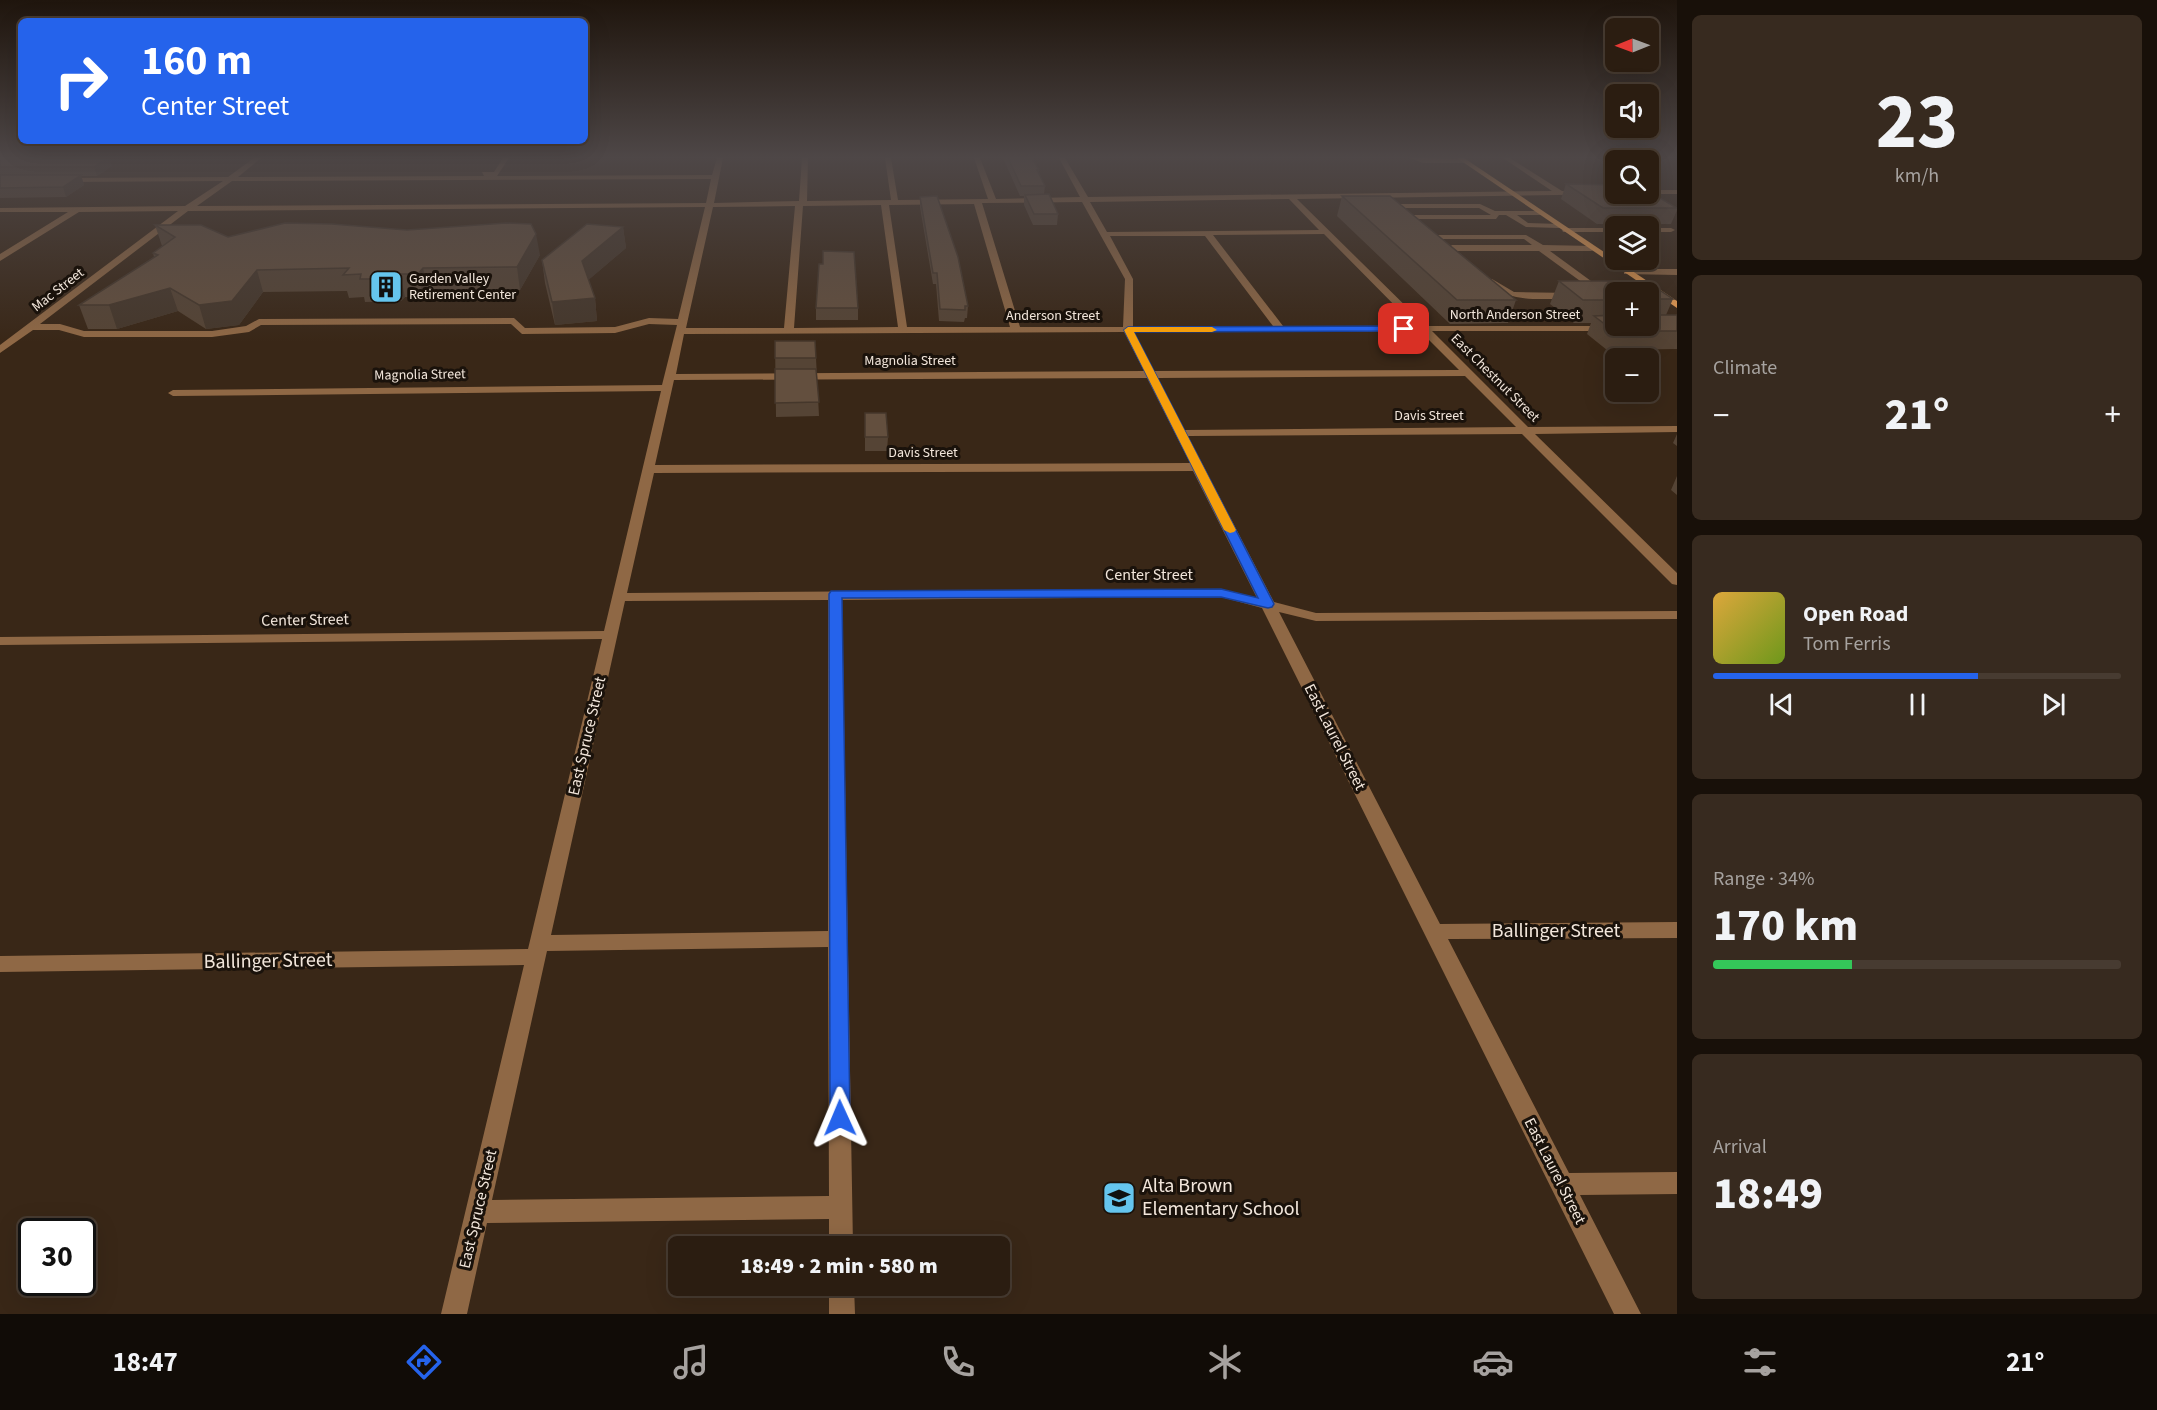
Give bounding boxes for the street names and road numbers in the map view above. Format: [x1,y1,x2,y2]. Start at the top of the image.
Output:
street label: Mac Street [28,263,89,317]
street label: North Anderson Street [1450,305,1580,325]
street label: Anderson Street [1006,306,1100,326]
street label: East Chestnut Street [1446,329,1544,427]
street label: Magnolia Street [864,351,956,371]
street label: Magnolia Street [374,364,466,386]
street label: Davis Street [1394,406,1464,426]
street label: Davis Street [888,443,958,463]
street label: Center Street [1105,564,1193,586]
street label: Center Street [261,608,350,632]
street label: East Spruce Street [563,674,611,798]
street label: East Laurel Street [1299,680,1372,795]
street label: Ballinger Street [1492,917,1621,945]
street label: Ballinger Street [203,946,333,976]
street label: East Laurel Street [1519,1114,1592,1229]
street label: East Spruce Street [454,1147,502,1271]

